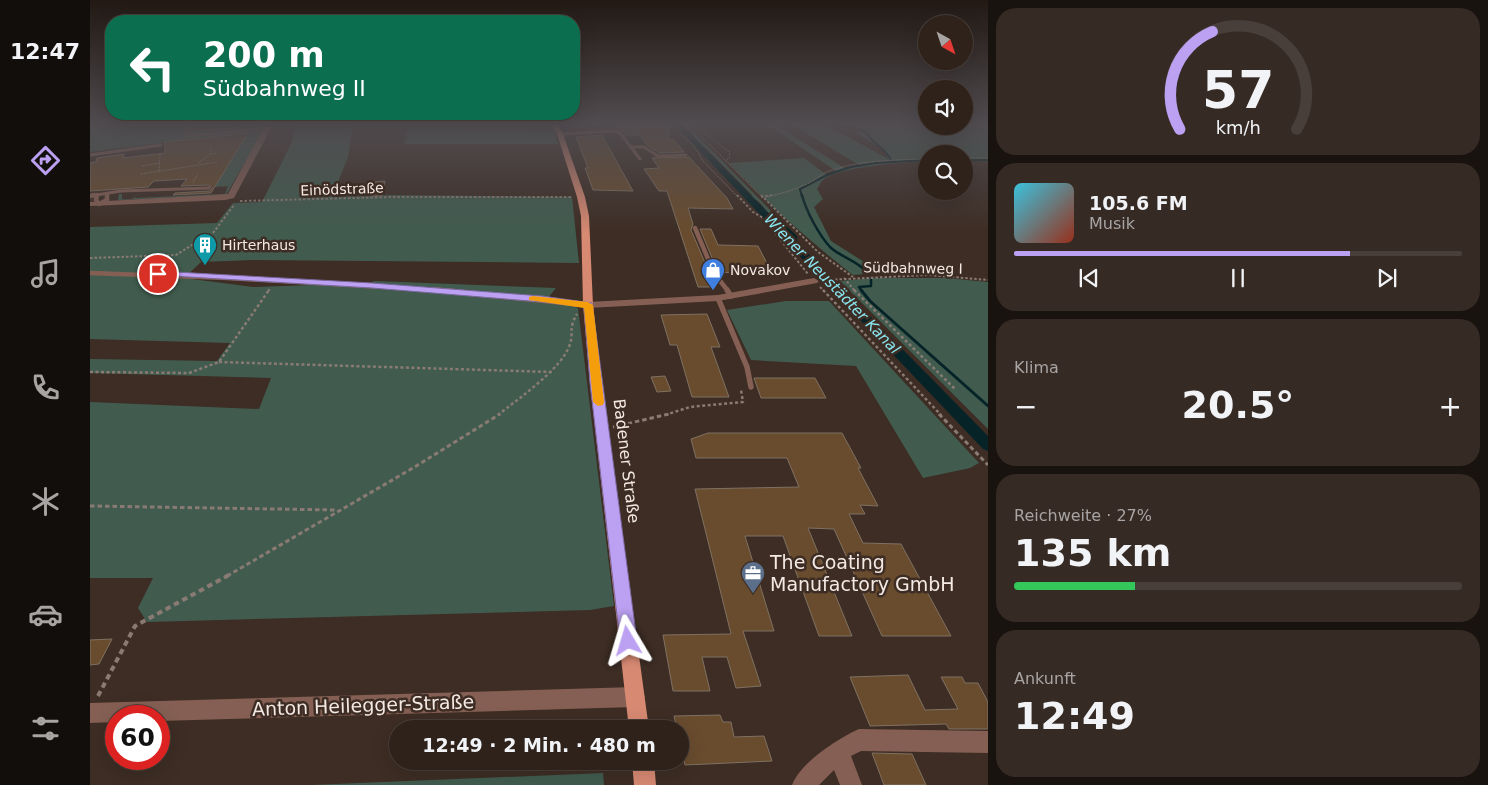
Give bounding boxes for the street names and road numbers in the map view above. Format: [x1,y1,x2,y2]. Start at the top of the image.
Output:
street label: Einödstraße [300,180,384,198]
street label: Südbahnweg I [863,259,963,277]
street label: Badener Straße [609,398,644,524]
street label: Anton Heilegger-Straße [252,690,474,720]

